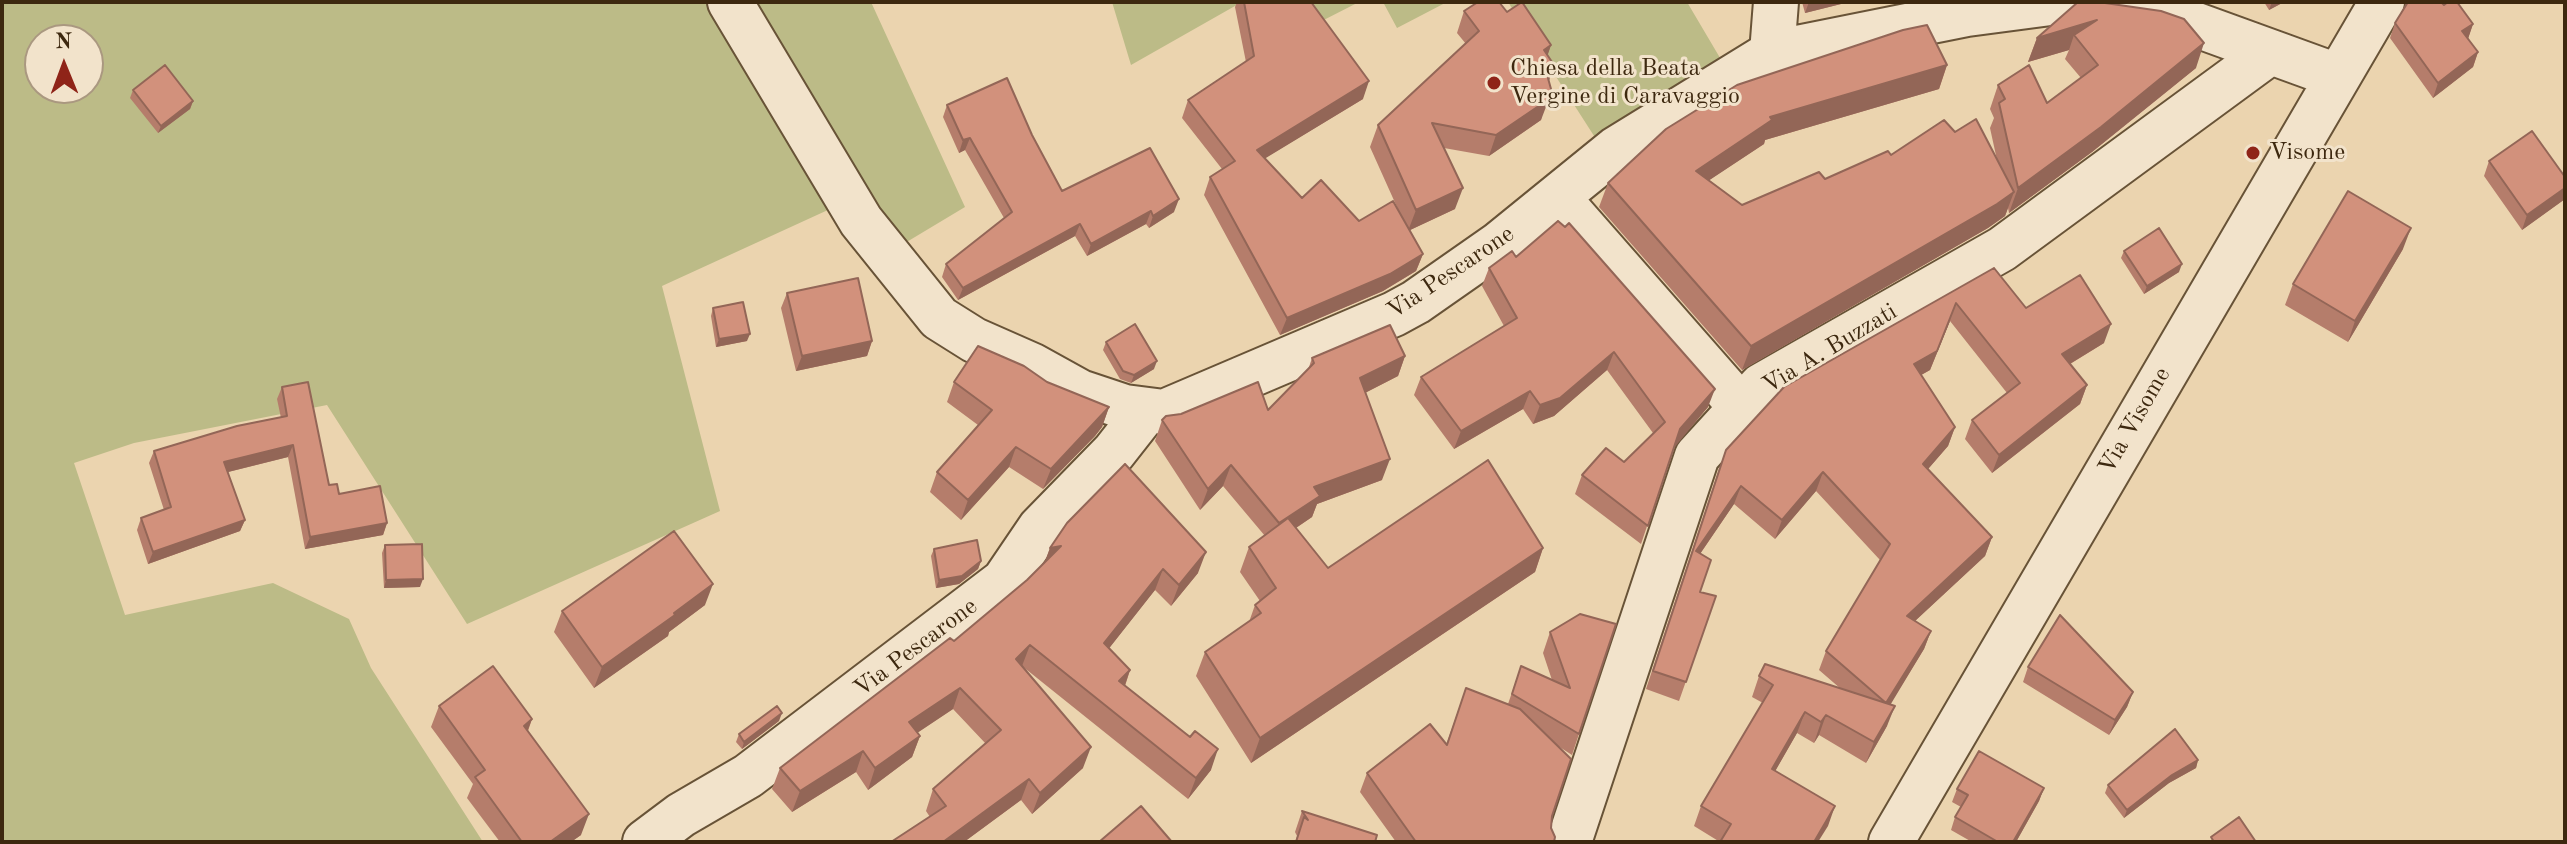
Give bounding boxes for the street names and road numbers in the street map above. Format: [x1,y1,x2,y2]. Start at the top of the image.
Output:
street label: Via Pescarone [1382,220,1520,326]
street label: Via A. Buzzati [1758,298,1902,400]
street label: Via Visome [2093,362,2177,480]
street label: Via Pescarone [849,592,983,704]

